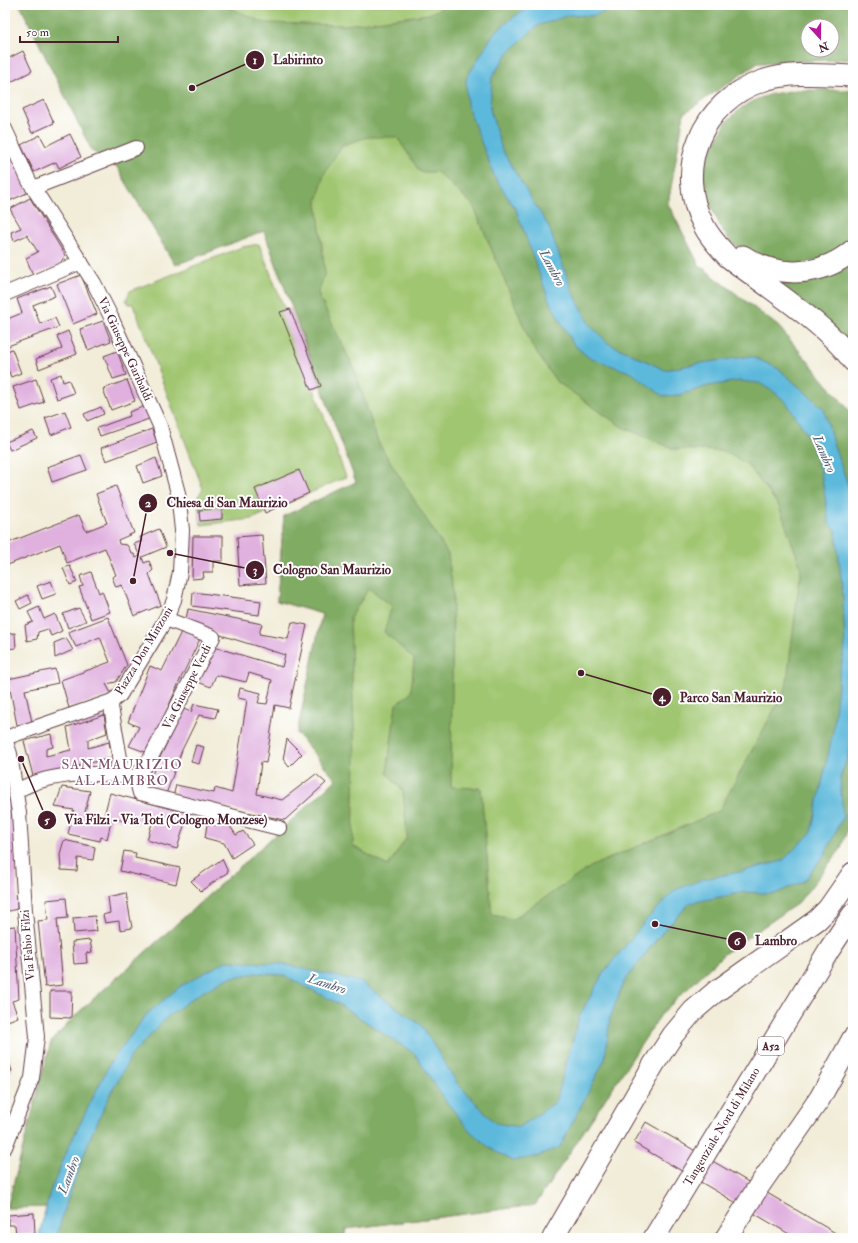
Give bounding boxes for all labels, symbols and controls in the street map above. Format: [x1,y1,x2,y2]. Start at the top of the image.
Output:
scale bar [20,18,118,44]
north arrow [800,18,840,58]
text: 50 m [26,25,50,40]
text: N [815,39,831,55]
callout: Labirinto [245,47,331,72]
text: Labirinto [273,52,324,68]
text: 1 [253,53,257,68]
water label: Lambro [535,246,568,289]
street label: Via Giuseppe Garibaldi [94,295,156,403]
water label: Lambro [809,432,839,475]
callout: Chiesa di San Maurizio [138,490,295,515]
text: Chiesa di San Maurizio [166,495,288,511]
text: 2 [145,496,151,511]
callout: Cologno San Maurizio [245,557,399,582]
text: Cologno San Maurizio [273,562,392,579]
text: 3 [253,563,258,578]
street label: Piazza Don Minzoni [112,604,176,698]
street label: Via Giuseppe Verdi [159,642,215,732]
callout: Parco San Maurizio [652,684,791,709]
text: 4 [658,690,667,705]
text: Parco San Maurizio [680,690,783,706]
district label: SAN MAURIZIO AL LAMBRO [61,756,183,789]
callout: Via Filzi - Via Toti (Cologno Monzese) [37,807,276,832]
text: Via Filzi - Via Toti (Cologno Monzese) [64,812,267,829]
text: 5 [44,813,50,828]
street label: Via Fabio Filzi [17,909,39,981]
callout: Lambro [727,928,805,953]
text: Lambro [755,933,798,949]
text: 6 [734,934,741,949]
water label: Lambro [305,970,348,998]
road number: A52 [758,1037,784,1055]
street label: Tangenziale Nord di Milano [681,1065,763,1189]
water label: Lambro [54,1154,84,1197]

